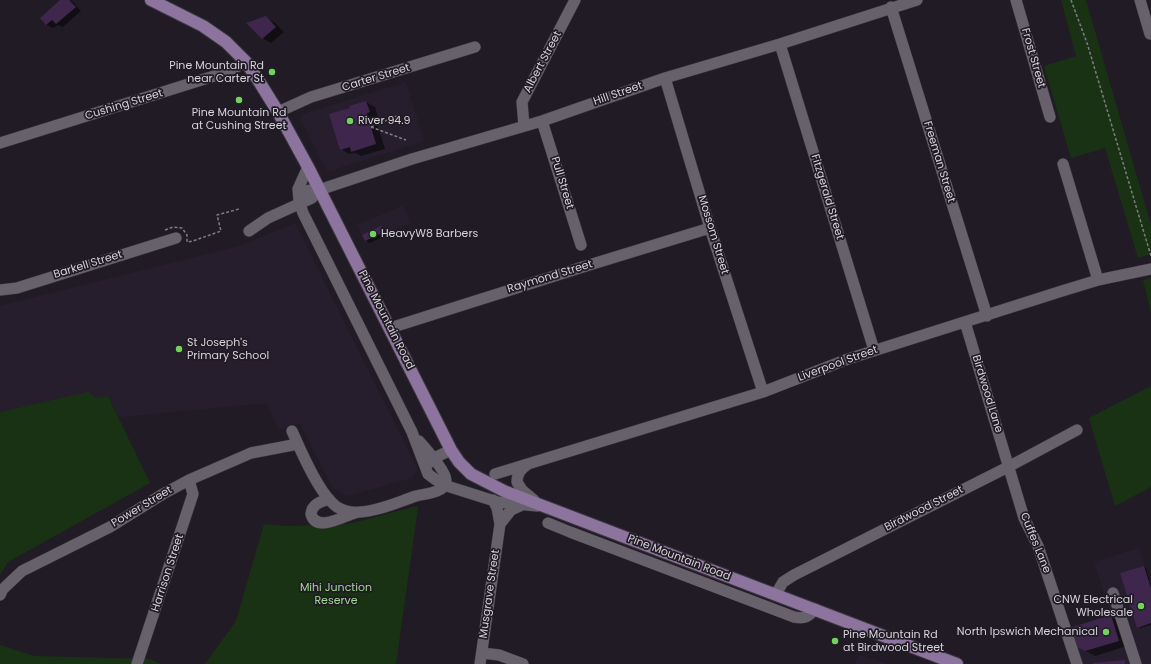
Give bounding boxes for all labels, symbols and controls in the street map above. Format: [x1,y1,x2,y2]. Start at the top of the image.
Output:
street label: Frost Street [1018,27,1048,89]
street label: Albert Street [521,29,565,95]
place label: Pine Mountain Rd near Carter St [169,59,264,85]
street label: Carter Street [341,61,411,95]
marker: Pine Mountain Rd near Carter St [267,67,277,77]
street label: Hill Street [592,79,644,109]
street label: Cushing Street [84,87,164,123]
marker: Pine Mountain Rd at Cushing Street [234,95,244,105]
place label: Pine Mountain Rd at Cushing Street [191,106,287,132]
place label: River 94.9 [358,114,411,128]
marker: River 94.9 [345,116,355,126]
street label: Freeman Street [920,120,958,204]
street label: Fitzgerald Street [808,153,846,241]
street label: Pull Street [548,155,576,211]
street label: Mossom Street [695,194,731,276]
place label: HeavyW8 Barbers [381,227,478,241]
marker: HeavyW8 Barbers [368,229,378,239]
street label: Barkell Street [52,248,124,282]
street label: Raymond Street [506,258,594,296]
street label: Pine Mountain Road [355,268,417,372]
place label: St Joseph's Primary School [187,336,269,362]
street label: Liverpool Street [796,343,880,385]
marker: St Joseph's Primary School [174,344,184,354]
street label: Birdwood Lane [969,354,1005,434]
street label: Birdwood Street [882,483,966,535]
street label: Power Street [109,484,175,530]
street label: Cuffes Lane [1017,511,1053,575]
street label: Harrison Street [149,532,187,614]
street label: Pine Mountain Road [626,532,732,584]
street label: Musgrave Street [477,549,503,639]
park label: Mihi Junction Reserve [300,581,372,607]
place label: CNW Electrical Wholesale [1054,593,1133,619]
marker: CNW Electrical Wholesale [1136,601,1146,611]
place label: North Ipswich Mechanical [957,625,1098,639]
marker: North Ipswich Mechanical [1101,627,1111,637]
place label: Pine Mountain Rd at Birdwood Street [843,628,944,654]
marker: Pine Mountain Rd at Birdwood Street [830,636,840,646]

